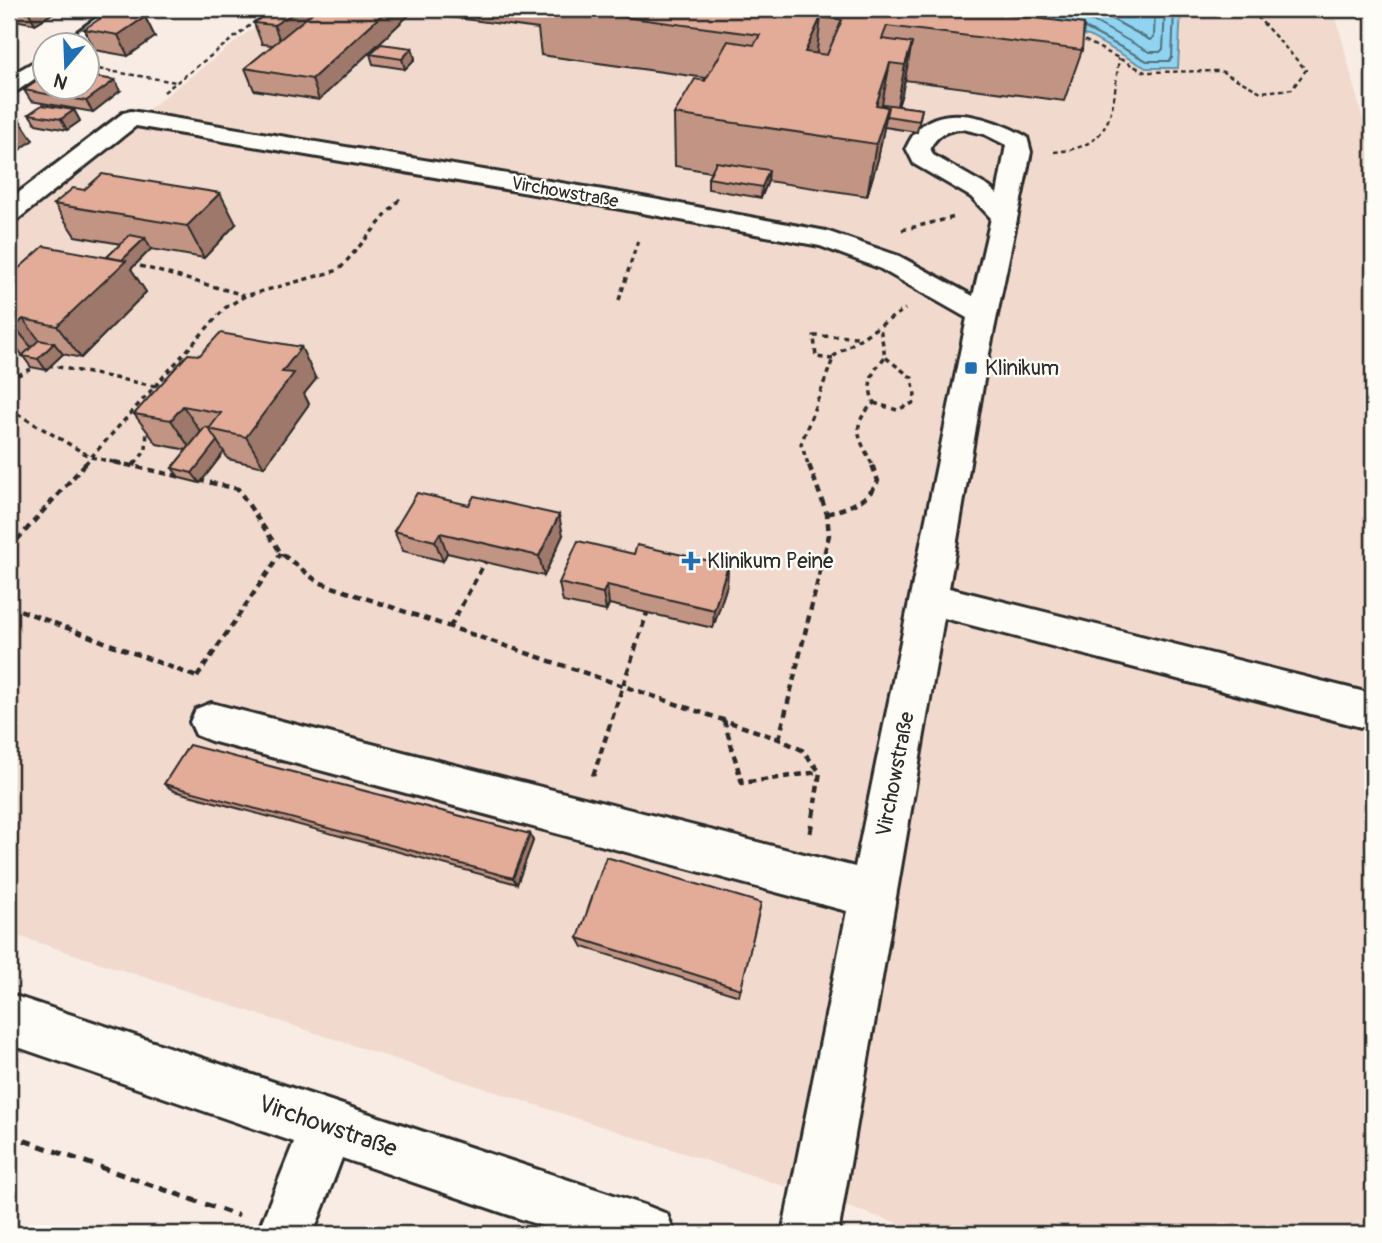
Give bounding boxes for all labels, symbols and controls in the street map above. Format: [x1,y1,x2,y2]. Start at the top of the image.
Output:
north arrow [32,32,102,102]
text: N [51,68,71,95]
street label: Virchowstraße [510,172,620,213]
place label: Klinikum [985,355,1059,382]
marker: Klinikum [963,360,979,376]
place label: Klinikum Peine [707,548,834,575]
marker: Klinikum Peine [681,551,701,571]
street label: Virchowstraße [870,709,921,839]
street label: Virchowstraße [255,1089,401,1164]

